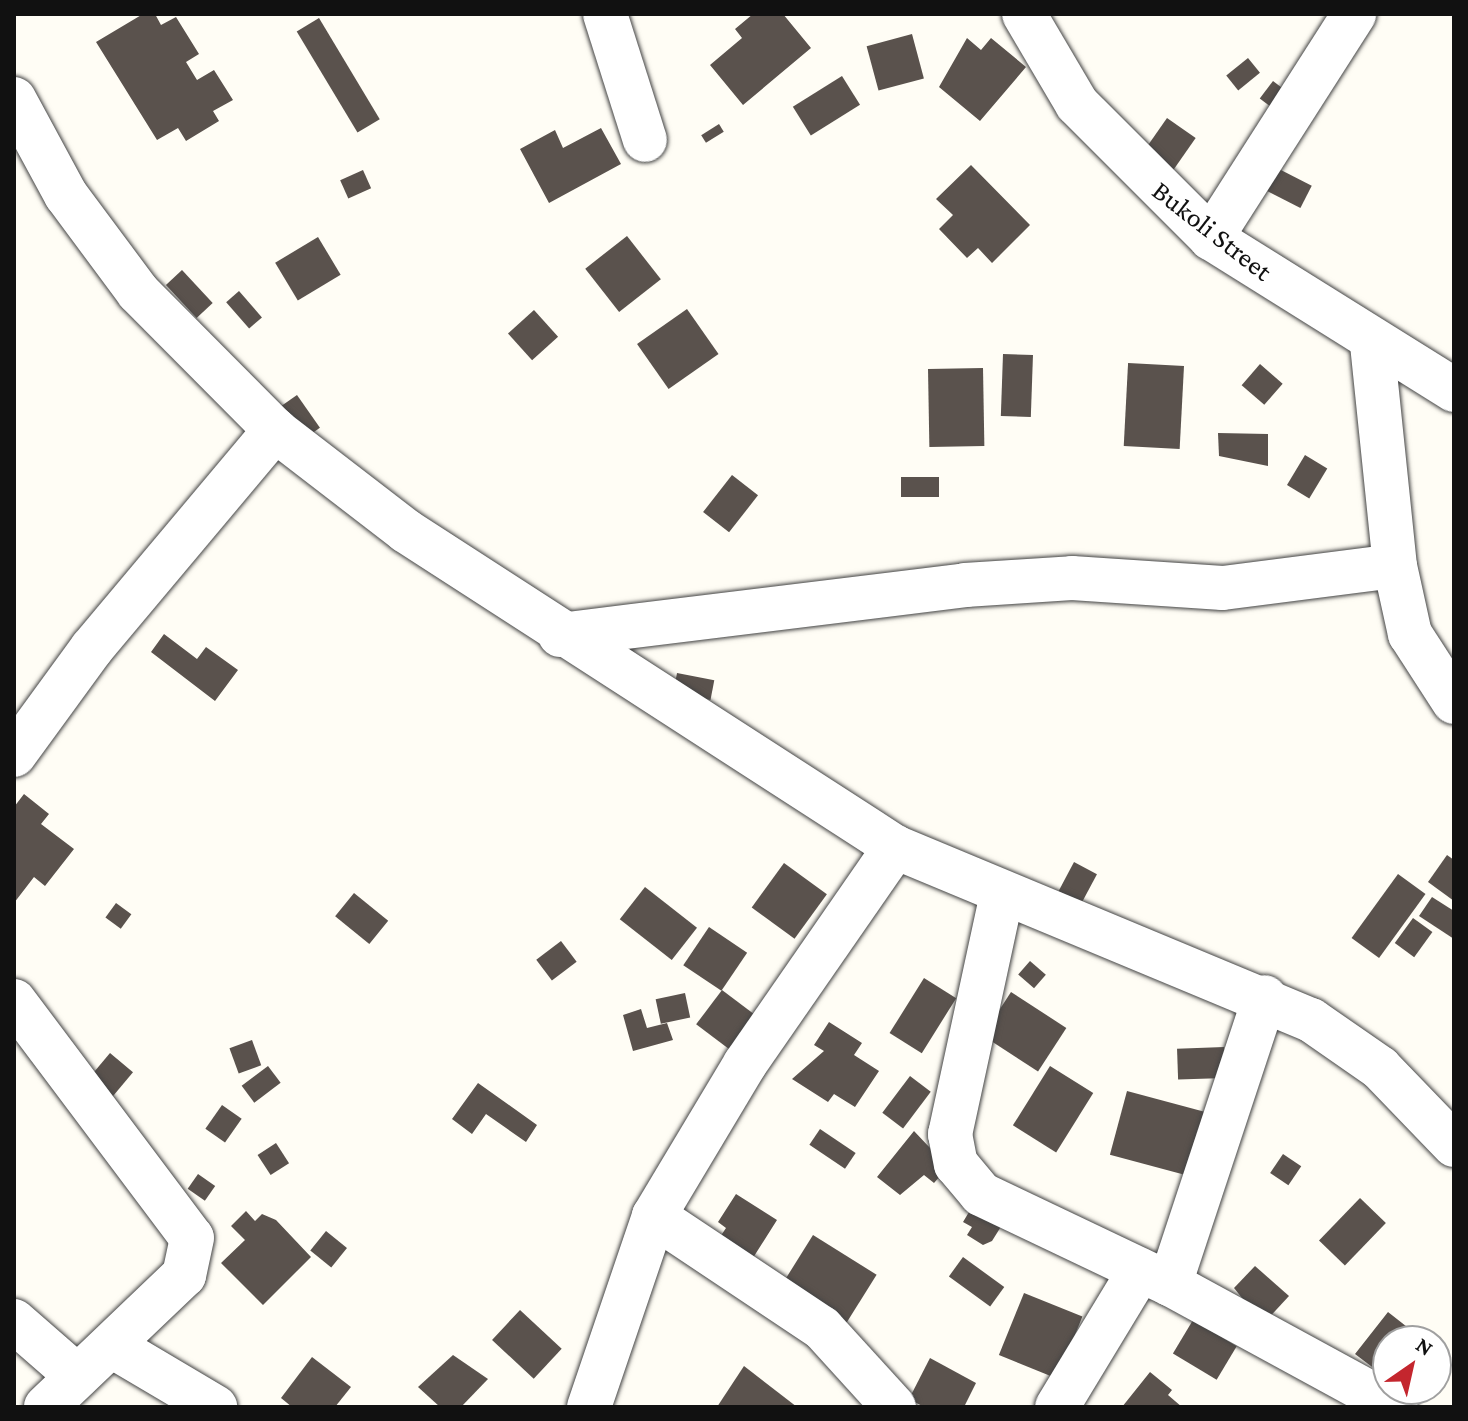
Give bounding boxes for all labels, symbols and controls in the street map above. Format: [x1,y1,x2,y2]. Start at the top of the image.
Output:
street label: Bukoli Street [1145,174,1279,288]
north arrow [1372,1325,1452,1405]
text: N [1411,1332,1438,1361]

